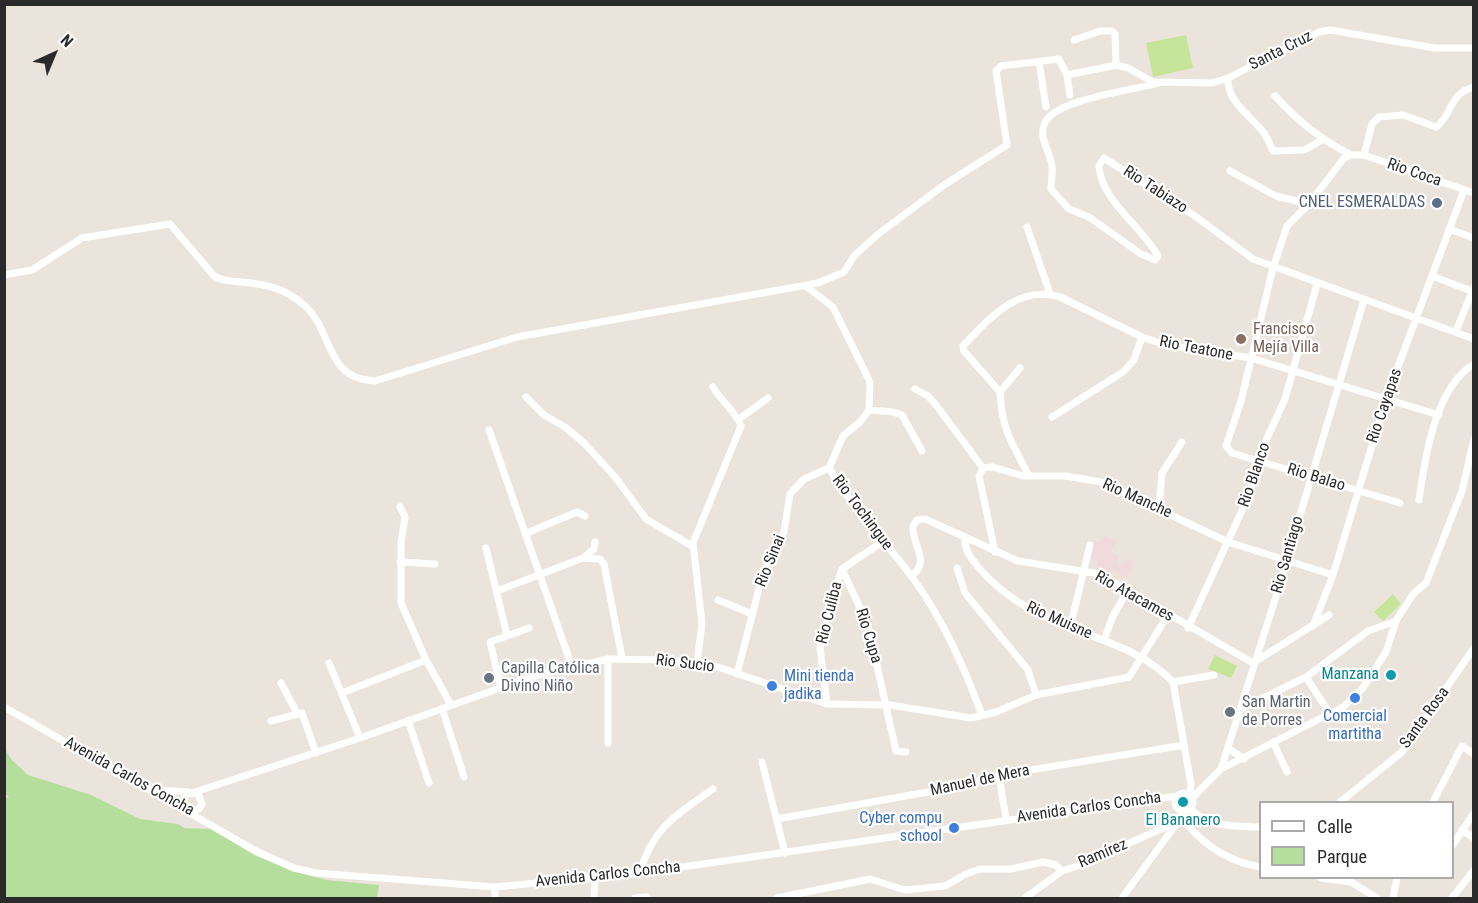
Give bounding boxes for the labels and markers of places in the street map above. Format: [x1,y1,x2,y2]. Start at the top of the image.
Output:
place label: CNEL ESMERALDAS [1299,193,1425,213]
marker: CNEL ESMERALDAS [1430,196,1444,210]
place label: Francisco Mejía Villa [1253,320,1319,358]
marker: Francisco Mejía Villa [1234,332,1248,346]
place label: Capilla Católica Divino Niño [501,659,600,697]
place label: Manzana [1321,665,1379,685]
place label: Mini tienda jadika [784,667,854,705]
marker: Manzana [1384,668,1398,682]
marker: Capilla Católica Divino Niño [482,671,496,685]
marker: Mini tienda jadika [765,679,779,693]
marker: Comercial martitha [1348,691,1362,705]
place label: San Martin de Porres [1242,693,1311,731]
marker: San Martin de Porres [1223,705,1237,719]
place label: Comercial martitha [1323,707,1387,745]
marker: El Bananero [1176,795,1190,809]
place label: Cyber compu school [859,809,942,847]
place label: El Bananero [1145,811,1221,831]
marker: Cyber compu school [947,821,961,835]

